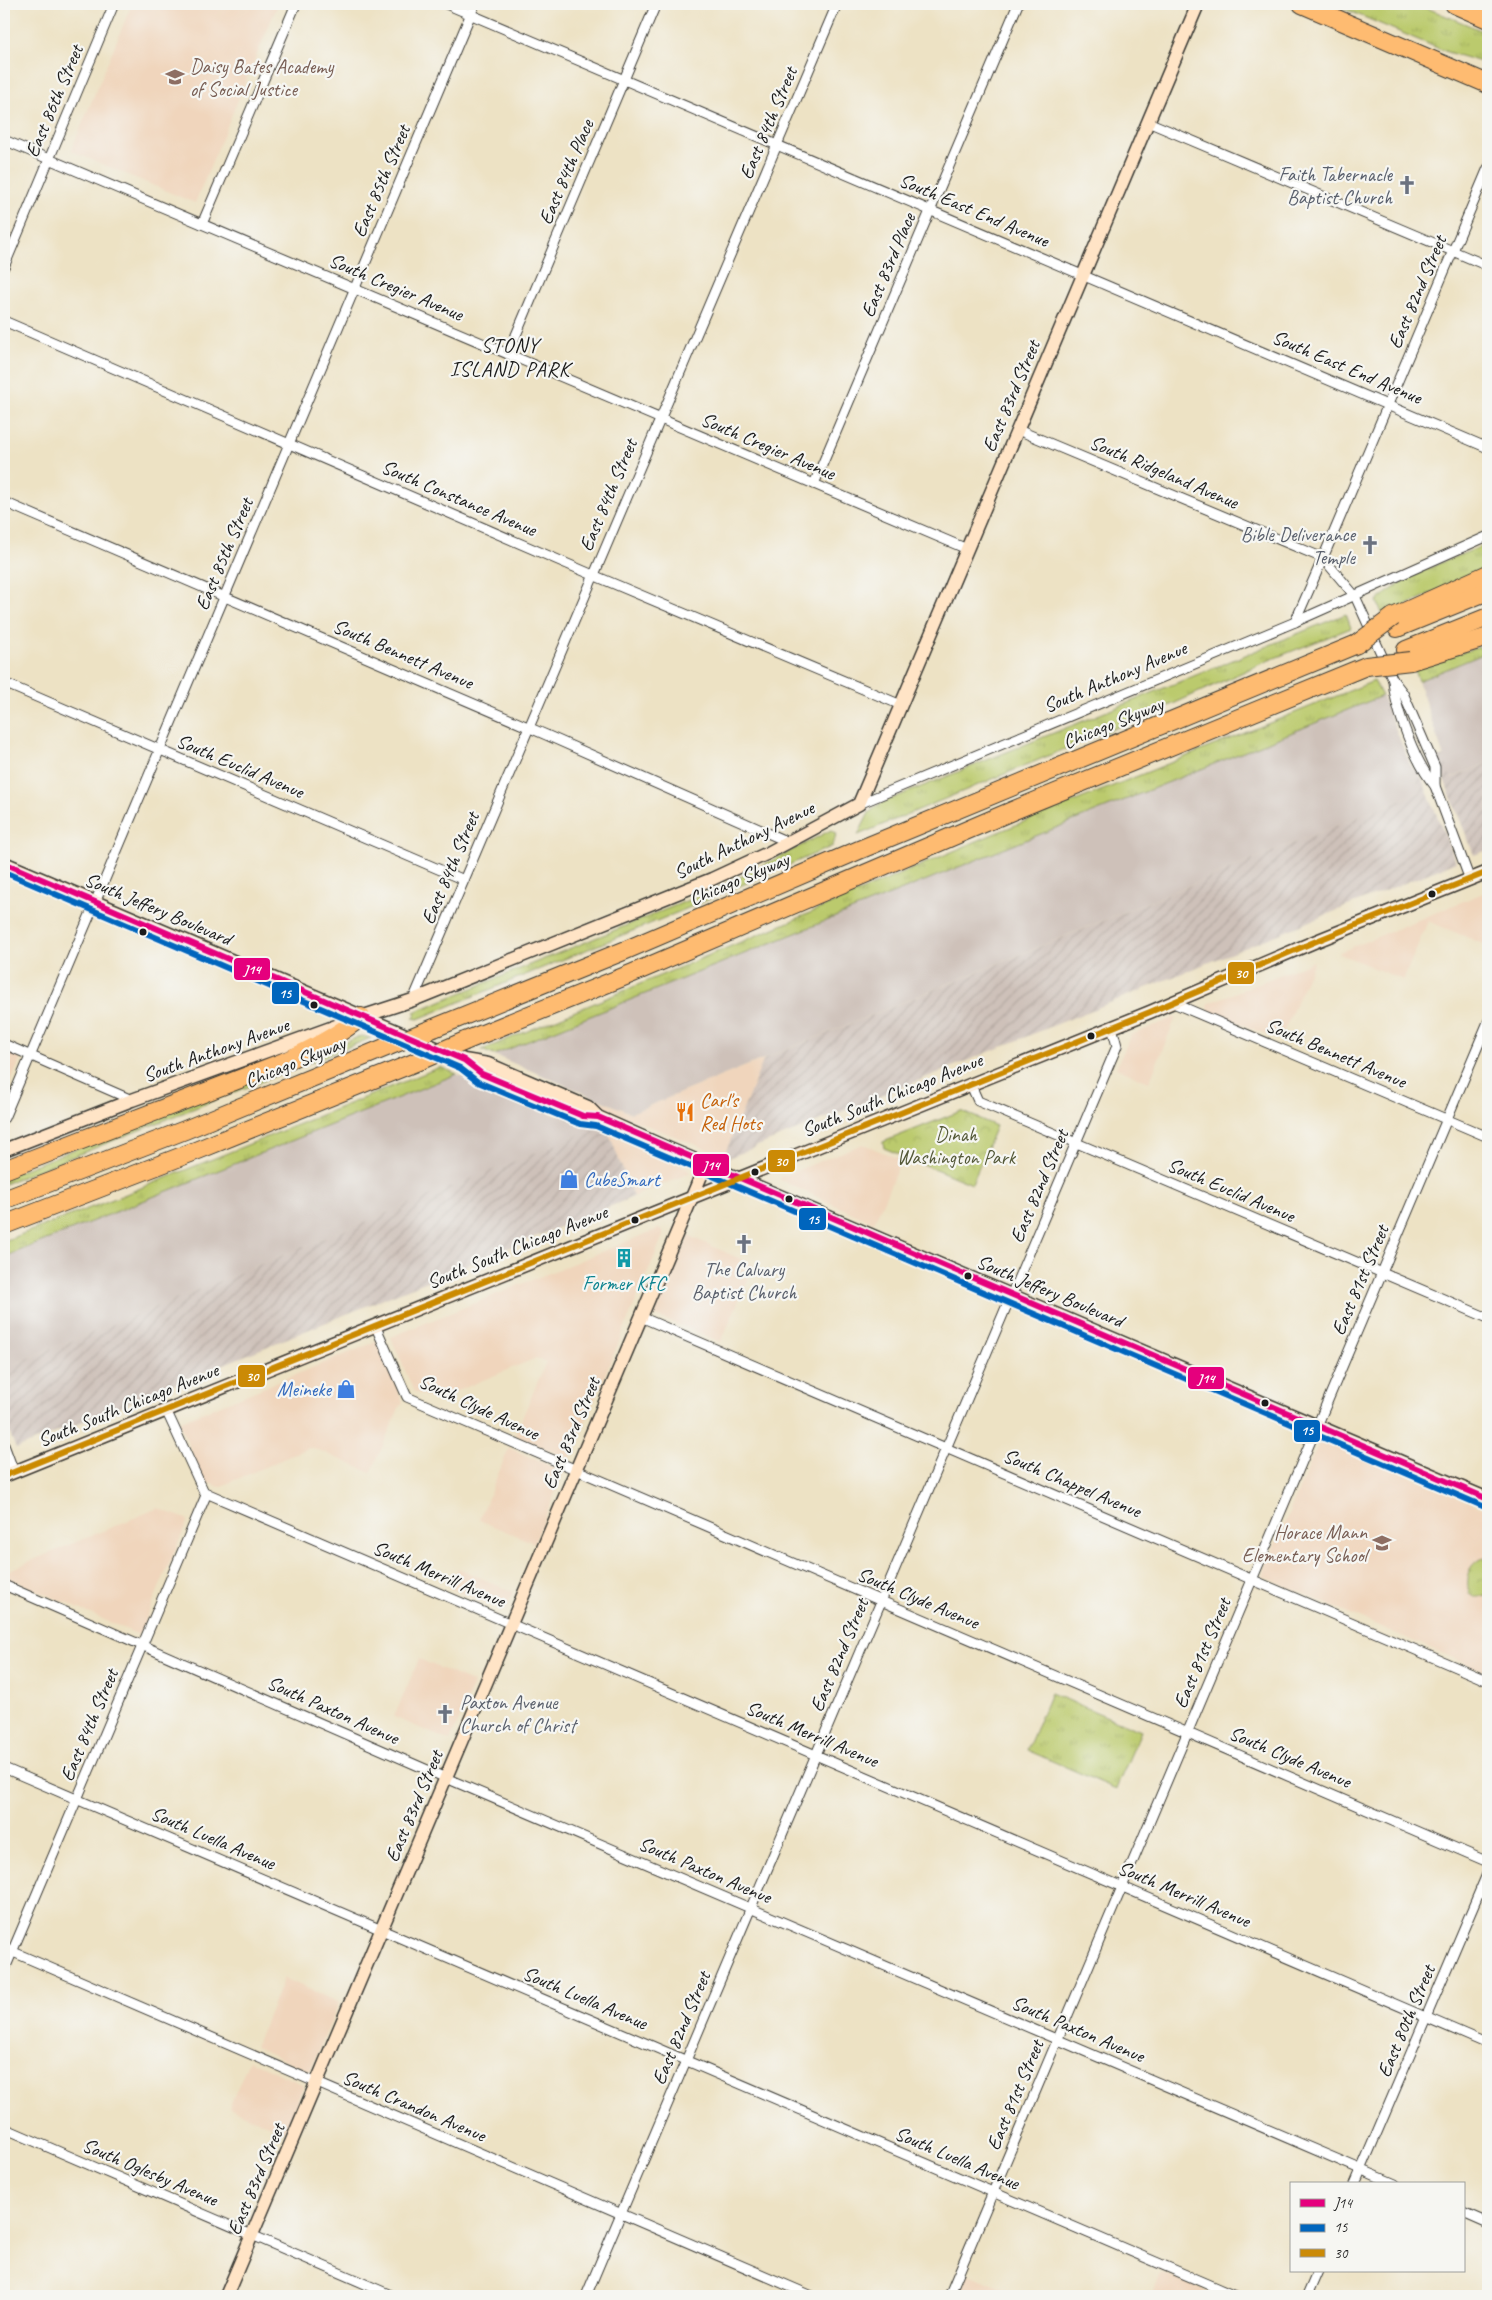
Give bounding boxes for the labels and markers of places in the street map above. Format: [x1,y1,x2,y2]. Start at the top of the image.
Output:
place label: Daisy Bates Academy of Social Justice [190,54,334,102]
school or university icon: Daisy Bates Academy of Social Justice [164,66,186,88]
place label: Faith Tabernacle Baptist Church [1278,162,1393,210]
church icon: Faith Tabernacle Baptist Church [1396,174,1418,196]
place label: Bible Deliverance Temple [1241,522,1357,570]
church icon: Bible Deliverance Temple [1359,534,1381,556]
unlabelled marker [1427,889,1437,899]
unlabelled marker [138,927,148,937]
unlabelled marker [309,1000,319,1010]
unlabelled marker [1086,1031,1096,1041]
place label: Carl's Red Hots [700,1088,764,1136]
restaurant icon: Carl's Red Hots [674,1101,696,1123]
place label: CubeSmart [584,1167,662,1192]
unlabelled marker [750,1167,760,1177]
shop icon: CubeSmart [558,1168,580,1190]
unlabelled marker [784,1194,794,1204]
unlabelled marker [630,1215,640,1225]
church icon: The Calvary Baptist Church [733,1233,755,1255]
building icon: Former KFC [613,1247,635,1269]
place label: The Calvary Baptist Church [692,1257,797,1305]
place label: Former KFC [583,1271,668,1296]
unlabelled marker [963,1271,973,1281]
place label: Meineke [277,1377,332,1402]
shop icon: Meineke [335,1378,357,1400]
unlabelled marker [1260,1398,1270,1408]
place label: Horace Mann Elementary School [1242,1520,1371,1568]
school or university icon: Horace Mann Elementary School [1371,1532,1393,1554]
place label: Paxton Avenue Church of Christ [460,1690,579,1738]
church icon: Paxton Avenue Church of Christ [434,1703,456,1725]

